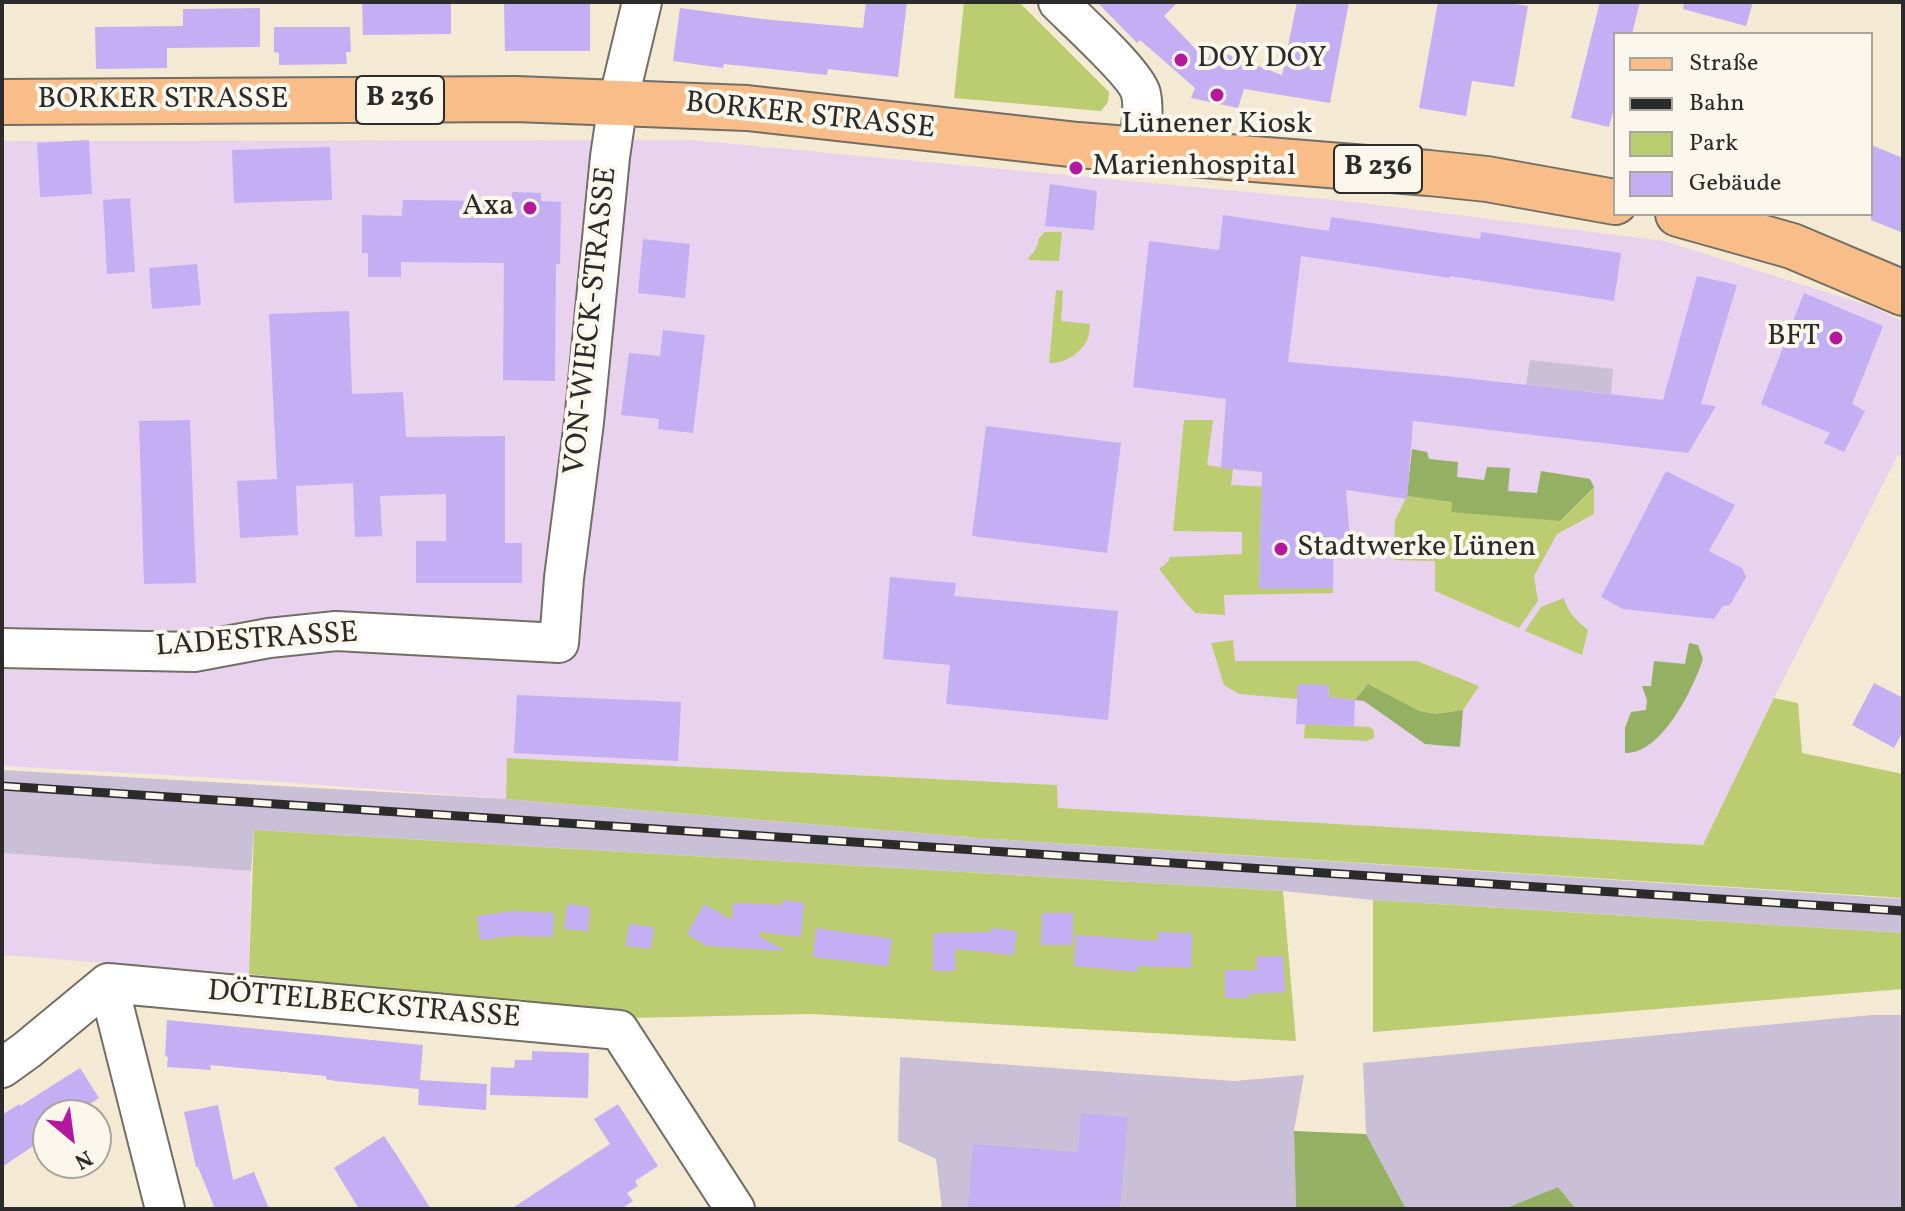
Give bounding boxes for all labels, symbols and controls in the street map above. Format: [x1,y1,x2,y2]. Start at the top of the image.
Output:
legend [1613,32,1873,216]
place label: DOY DOY [1197,42,1327,78]
text: Straße [1689,47,1758,81]
marker: DOY DOY [1172,51,1190,69]
road number: B 236 [356,76,444,124]
street label: BORKER STRASSE [38,83,288,119]
marker: Lünener Kiosk [1208,86,1226,104]
street label: BORKER STRASSE [683,87,937,149]
text: Bahn [1689,87,1745,121]
place label: Lünener Kiosk [1121,108,1313,144]
text: Park [1689,127,1738,161]
road number: B 236 [1334,145,1422,193]
place label: Marienhospital [1092,150,1296,186]
marker: Marienhospital [1067,159,1085,177]
street label: VON-WIECK-STRASSE [559,165,627,477]
text: Gebäude [1689,167,1781,201]
place label: Axa [462,190,514,226]
marker: Axa [521,199,539,217]
place label: BFT [1767,320,1820,356]
marker: BFT [1827,329,1845,347]
place label: Stadtwerke Lünen [1297,531,1536,567]
marker: Stadtwerke Lünen [1272,540,1290,558]
street label: LADESTRASSE [155,617,359,667]
street label: DÖTTELBECKSTRASSE [206,975,522,1039]
north arrow [32,1099,112,1179]
text: N [68,1141,97,1176]

